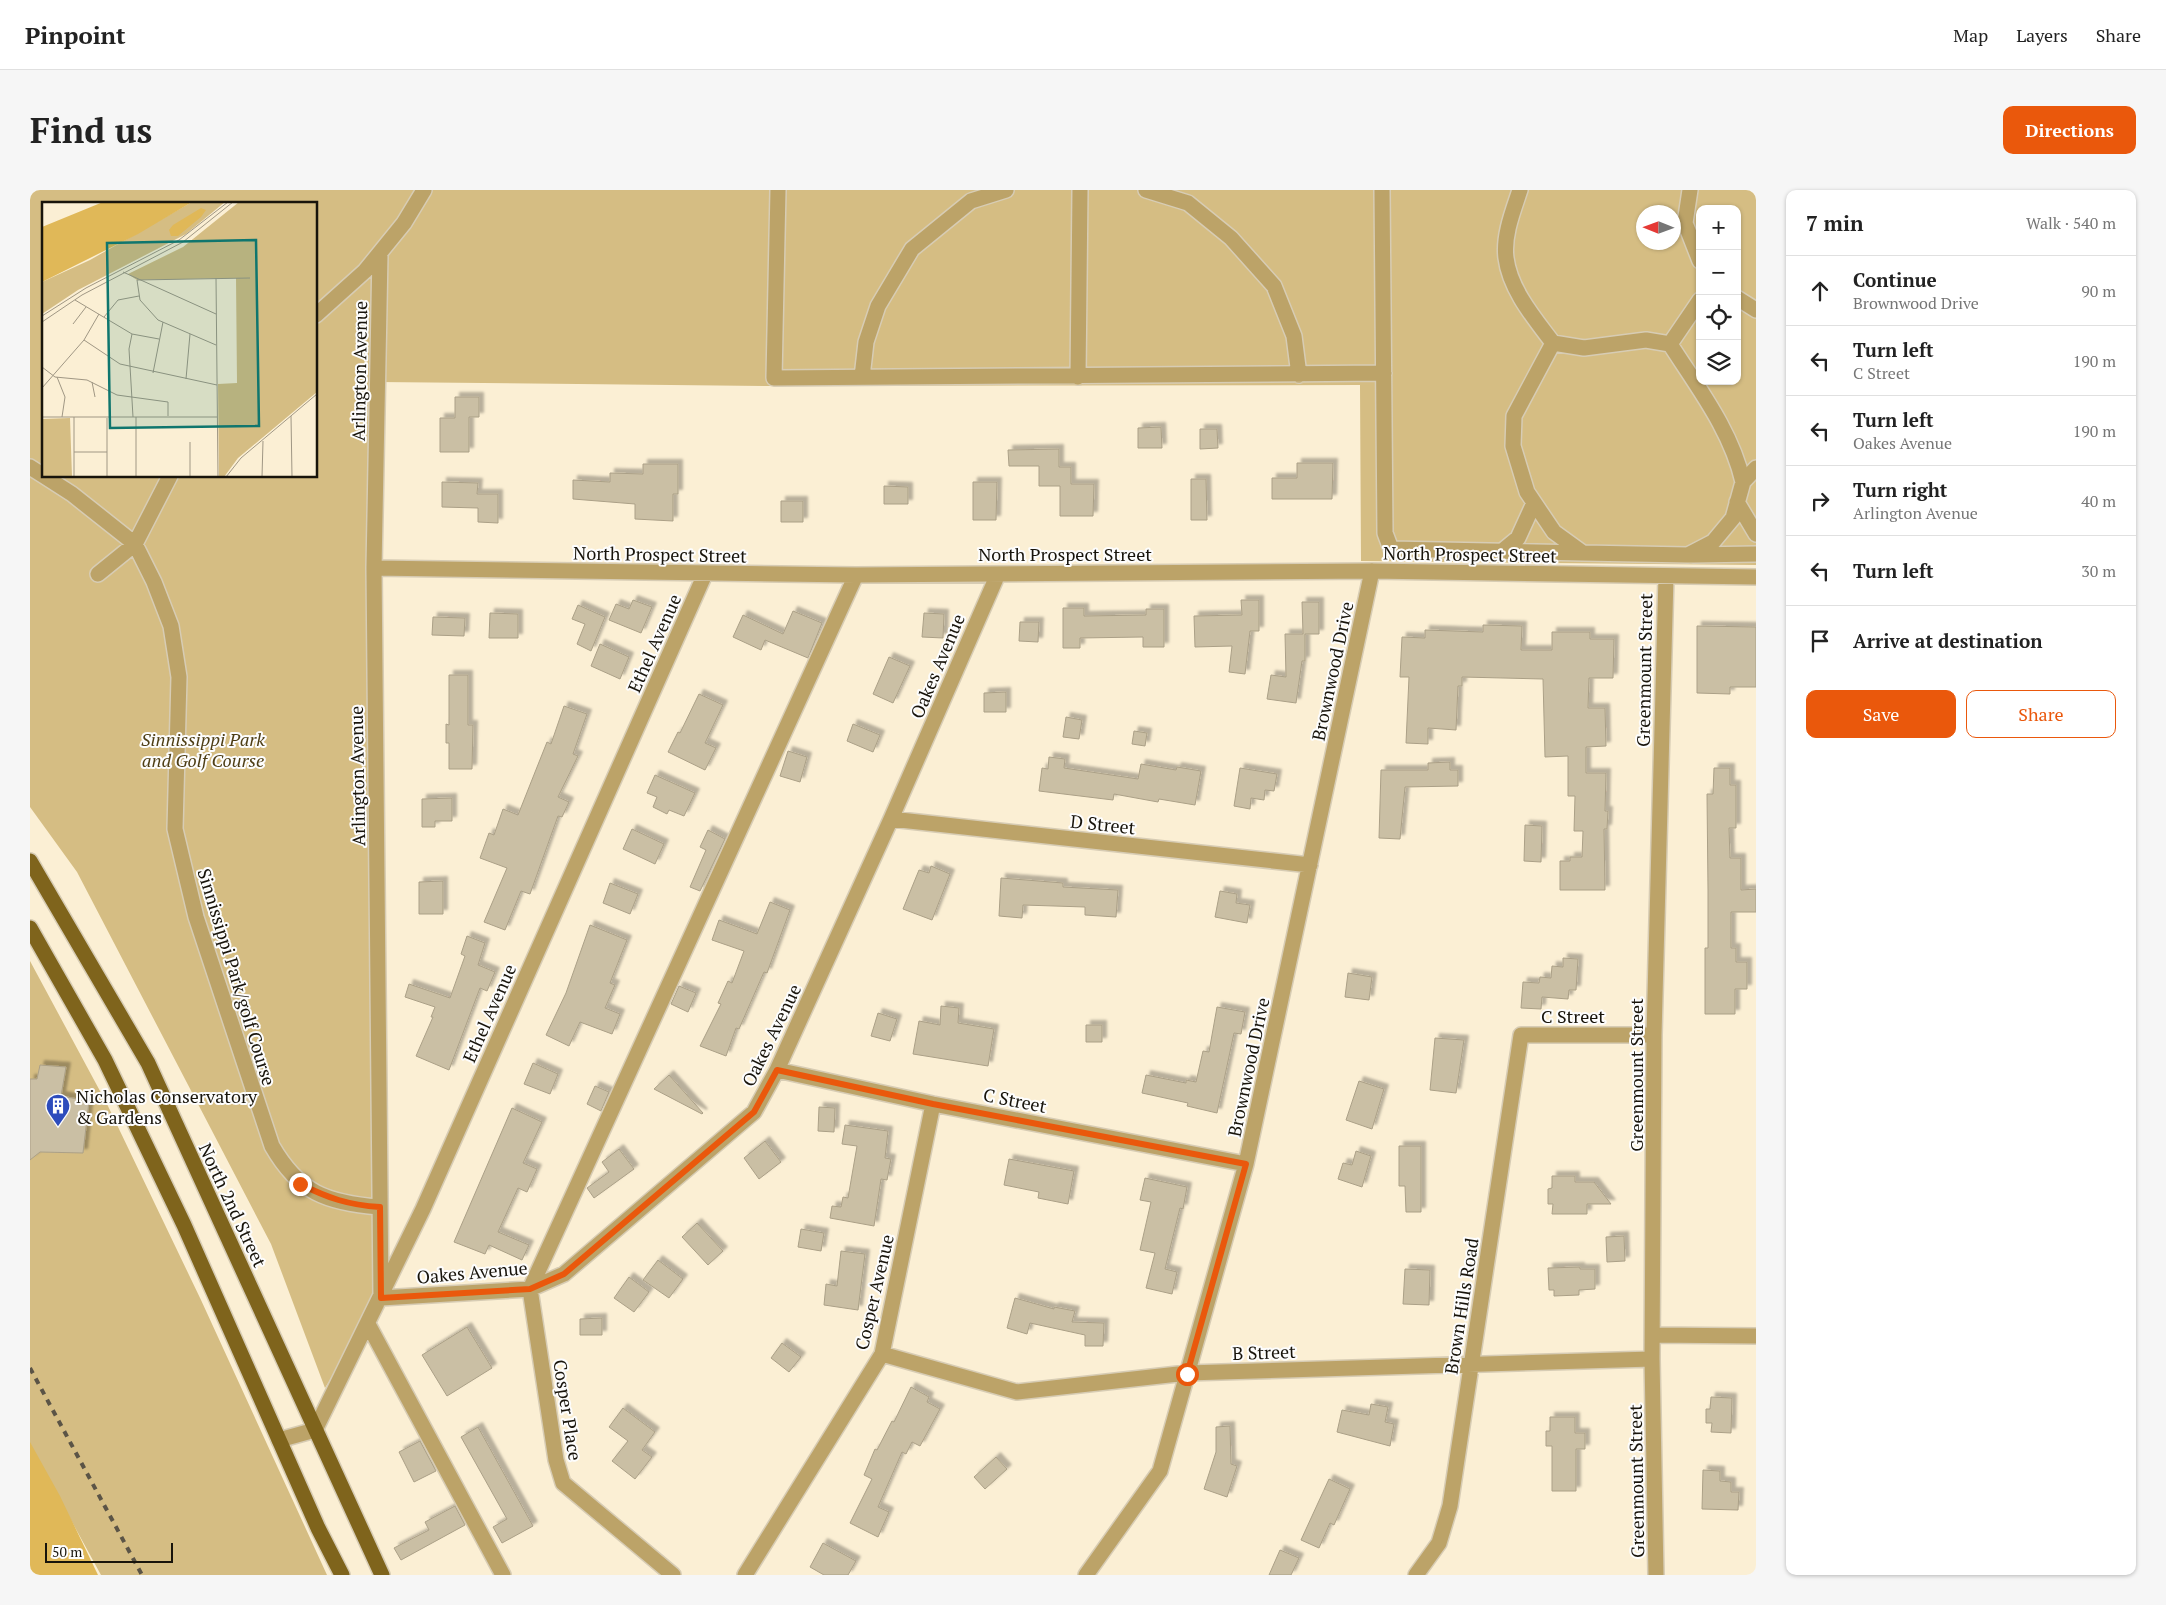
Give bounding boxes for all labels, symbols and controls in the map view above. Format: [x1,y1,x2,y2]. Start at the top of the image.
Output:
text: Pinpoint [25,19,126,51]
text: Map [1953,23,1988,47]
text: Layers [2016,23,2068,47]
text: Share [2096,23,2141,47]
button: Directions [2003,106,2136,154]
text: Find us [30,107,152,153]
inset map [42,202,318,478]
north arrow [1636,205,1681,250]
map controls [1696,205,1741,385]
button: + [1696,205,1741,250]
text: 7 min [1806,209,1863,237]
text: Walk · 540 m [2026,212,2116,234]
button: − [1696,250,1741,295]
text: Continue [1853,267,1937,292]
icon: ahead [1806,277,1834,305]
text: 90 m [2081,280,2116,302]
text: Brownwood Drive [1853,292,1979,314]
button: locate [1696,295,1741,340]
street label: Arlington Avenue [346,301,372,441]
text: Turn left [1853,337,1934,362]
button: layers [1696,340,1741,385]
icon: left [1806,347,1834,375]
text: 190 m [2073,350,2116,372]
text: C Street [1853,362,1910,384]
text: Turn left [1853,407,1934,432]
icon: left [1806,417,1834,445]
text: 190 m [2073,420,2116,442]
text: Oakes Avenue [1853,432,1952,454]
text: Turn right [1853,477,1947,502]
icon: right [1806,487,1834,515]
text: 40 m [2081,490,2116,512]
text: Arlington Avenue [1853,502,1978,524]
street label: North Prospect Street [573,540,747,568]
street label: North Prospect Street [1383,540,1557,568]
street label: North Prospect Street [978,542,1152,566]
icon: left [1806,557,1834,585]
text: Turn left [1853,558,1934,583]
text: 30 m [2081,560,2116,582]
street label: Ethel Avenue [622,590,686,696]
street label: Greenmount Street [1631,593,1657,747]
street label: Brownwood Drive [1306,599,1358,743]
street label: Oakes Avenue [904,610,970,722]
icon: arrive [1806,627,1834,655]
text: Arrive at destination [1853,628,2042,653]
button: Save [1806,690,1956,738]
button: Share [1966,690,2116,738]
street label: Arlington Avenue [344,706,370,846]
park label: Sinnissippi Park and Golf Course [141,727,265,772]
street label: D Street [1069,809,1137,839]
street label: Sinnissippi Park/golf Course [193,866,281,1088]
street label: Ethel Avenue [457,960,521,1066]
street label: Oakes Avenue [736,980,806,1090]
street label: Brownwood Drive [1222,995,1274,1139]
street label: Greenmount Street [1624,998,1648,1152]
street label: C Street [1541,1004,1605,1028]
street label: C Street [981,1082,1049,1118]
place label: Nicholas Conservatory & Gardens [76,1084,258,1129]
building icon: Nicholas Conservatory & Gardens [45,1093,71,1127]
street label: North 2nd Street [194,1139,272,1271]
route end [289,1173,312,1196]
street label: Cosper Avenue [849,1232,899,1352]
street label: Brown Hills Road [1438,1236,1484,1376]
street label: Oakes Avenue [416,1255,528,1289]
street label: B Street [1232,1339,1296,1365]
street label: Cosper Place [548,1358,588,1462]
route start [1176,1363,1199,1386]
street label: Greenmount Street [1623,1404,1649,1558]
scale bar [45,1540,172,1563]
text: 50 m [52,1542,82,1561]

